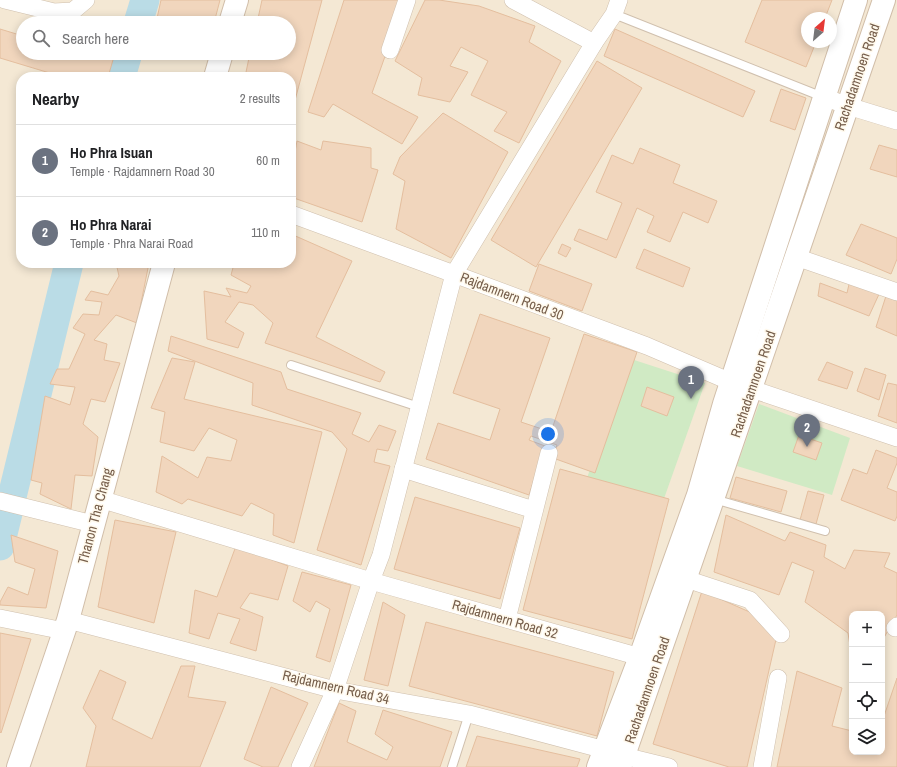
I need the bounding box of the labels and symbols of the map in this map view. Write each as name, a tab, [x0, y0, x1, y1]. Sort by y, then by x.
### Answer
north arrow	[801, 12, 837, 48]
street label: Rachadamnoen Road	[830, 21, 884, 133]
street label: Rajdamnern Road 30	[458, 268, 566, 324]
street label: Rachadamnoen Road	[726, 328, 780, 440]
pin: 1	[678, 366, 704, 399]
pin: 2	[794, 414, 820, 447]
your location	[538, 424, 558, 444]
street label: Thanon Tha Chang	[74, 465, 117, 566]
street label: Rajdamnern Road 32	[450, 595, 560, 643]
street label: Rachadamnoen Road	[620, 634, 674, 746]
street label: Rajdamnern Road 34	[281, 666, 392, 708]

